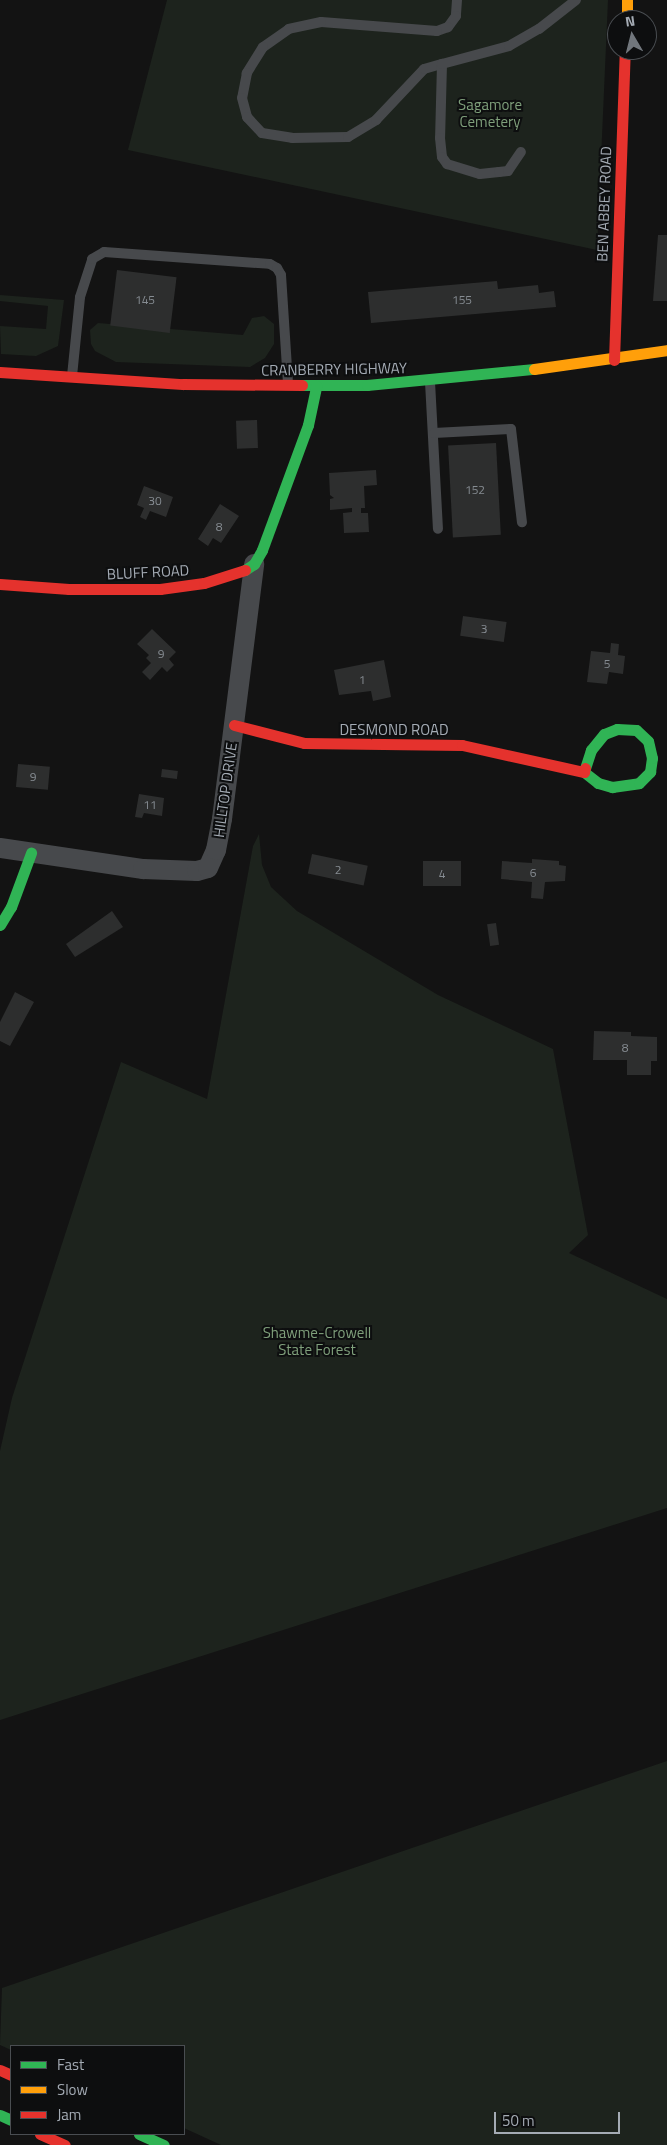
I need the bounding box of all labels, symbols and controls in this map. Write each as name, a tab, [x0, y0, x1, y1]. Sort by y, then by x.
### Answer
north arrow	[607, 10, 657, 60]
text: N	[624, 10, 636, 32]
park label: Sagamore Cemetery	[458, 95, 522, 130]
street label: BEN ABBEY ROAD	[593, 146, 615, 262]
house number: 145	[135, 293, 155, 307]
house number: 155	[452, 293, 472, 307]
street label: CRANBERRY HIGHWAY	[261, 359, 407, 379]
house number: 152	[465, 483, 485, 497]
house number: 30	[148, 494, 162, 508]
house number: 8	[216, 520, 222, 534]
street label: BLUFF ROAD	[106, 561, 190, 583]
house number: 3	[481, 622, 487, 636]
house number: 9	[158, 647, 164, 661]
house number: 5	[604, 657, 610, 671]
house number: 1	[359, 673, 365, 687]
street label: DESMOND ROAD	[339, 721, 449, 739]
street label: HILLTOP DRIVE	[209, 741, 241, 839]
house number: 9	[30, 770, 36, 784]
house number: 11	[143, 798, 157, 812]
house number: 2	[335, 863, 341, 877]
house number: 6	[530, 866, 536, 880]
house number: 4	[439, 867, 445, 881]
house number: 8	[622, 1041, 628, 1055]
park label: Shawme-Crowell State Forest	[263, 1323, 371, 1358]
legend	[10, 2045, 185, 2135]
text: Fast	[57, 2053, 84, 2076]
text: Slow	[57, 2078, 88, 2101]
scale bar	[497, 2102, 623, 2134]
text: Jam	[57, 2103, 81, 2126]
text: 50 m	[502, 2109, 535, 2132]

